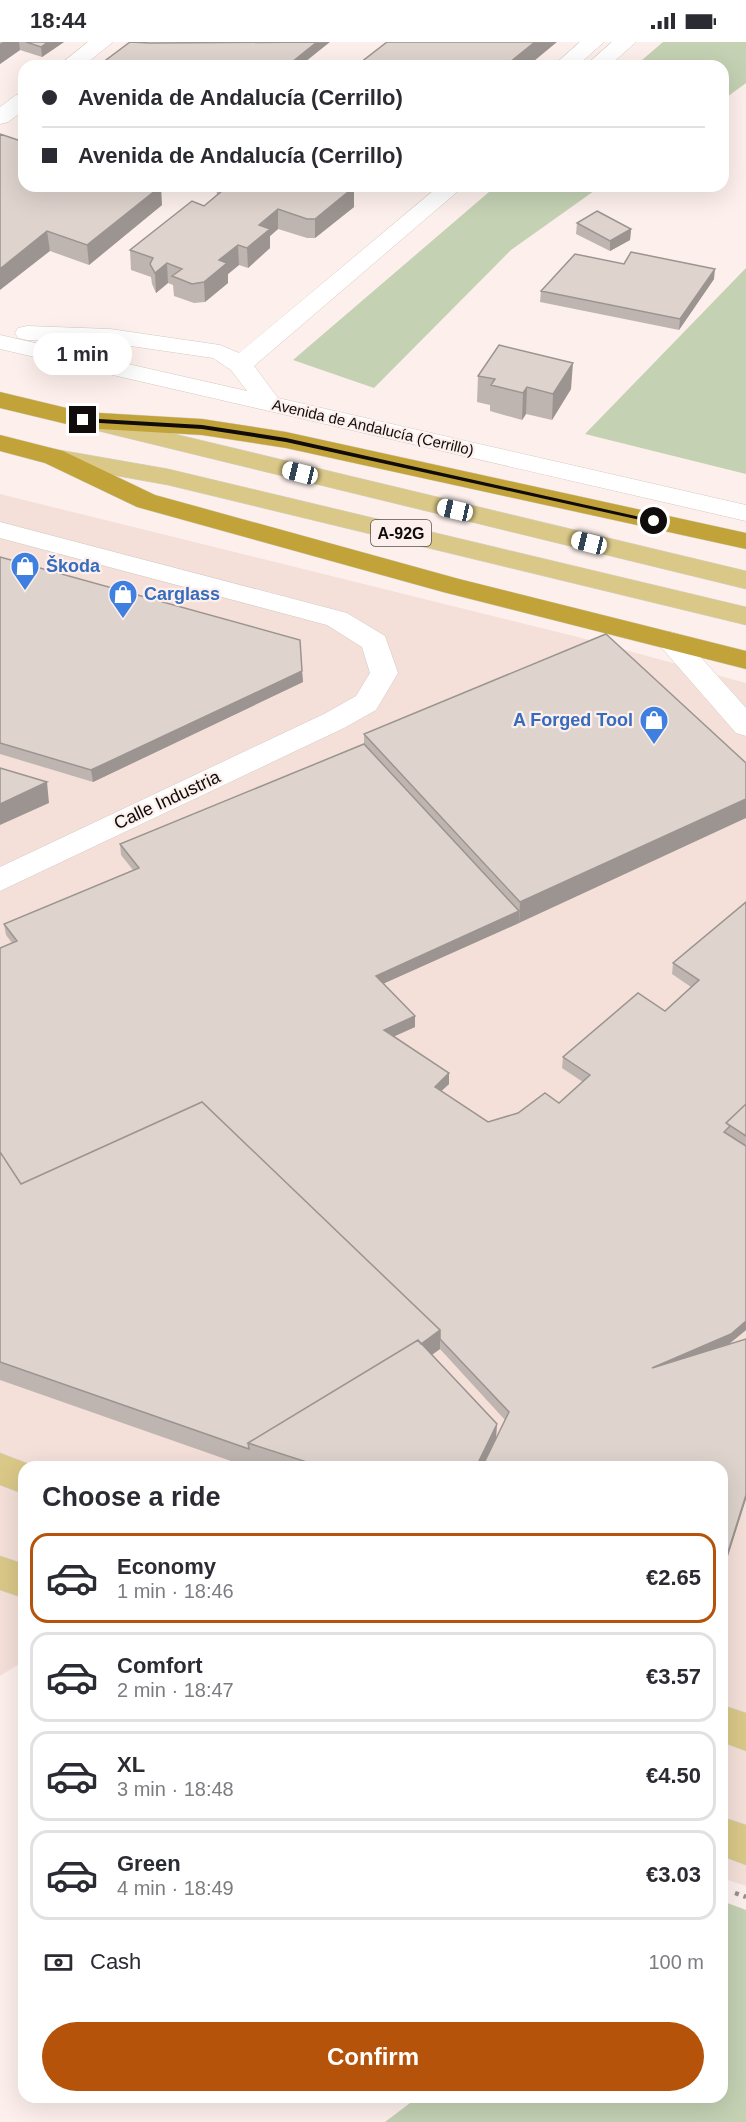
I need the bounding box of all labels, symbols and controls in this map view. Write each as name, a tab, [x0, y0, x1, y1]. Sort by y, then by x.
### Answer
text: 18:44	[30, 8, 86, 33]
text: Avenida de Andalucía (Cerrillo)	[78, 85, 403, 110]
text: Avenida de Andalucía (Cerrillo)	[78, 143, 403, 168]
callout: 1 min	[34, 333, 132, 375]
text: 1 min	[56, 343, 109, 365]
street label: Avenida de Andalucía (Cerrillo)	[270, 395, 476, 459]
route end	[69, 406, 96, 433]
car	[280, 460, 320, 486]
car	[435, 497, 475, 523]
route start	[640, 507, 667, 534]
road number: A-92G	[371, 520, 431, 546]
car	[569, 530, 609, 556]
shop icon: Škoda	[9, 550, 41, 592]
place label: Škoda	[46, 555, 101, 576]
shop icon: Carglass	[107, 578, 139, 620]
place label: Carglass	[144, 584, 220, 604]
shop icon: A Forged Tool	[638, 704, 670, 746]
place label: A Forged Tool	[513, 710, 633, 730]
street label: Calle Industria	[111, 766, 224, 833]
text: Choose a ride	[42, 1482, 221, 1512]
icon: car	[45, 1551, 99, 1605]
text: Economy	[117, 1554, 216, 1579]
text: €2.65	[646, 1565, 701, 1590]
text: 1 min · 18:46	[117, 1580, 234, 1602]
icon: car	[45, 1650, 99, 1704]
text: Comfort	[117, 1653, 203, 1678]
text: €3.57	[646, 1664, 701, 1689]
text: 2 min · 18:47	[117, 1679, 234, 1701]
icon: car	[45, 1749, 99, 1803]
text: XL	[117, 1752, 145, 1777]
text: €4.50	[646, 1763, 701, 1788]
text: 3 min · 18:48	[117, 1778, 234, 1800]
icon: car	[45, 1848, 99, 1902]
text: Green	[117, 1851, 181, 1876]
text: €3.03	[646, 1862, 701, 1887]
text: 4 min · 18:49	[117, 1877, 234, 1899]
icon: cash	[42, 1946, 75, 1979]
text: Cash	[90, 1949, 141, 1974]
text: 100 m	[648, 1951, 704, 1973]
button: Confirm	[42, 2022, 704, 2091]

